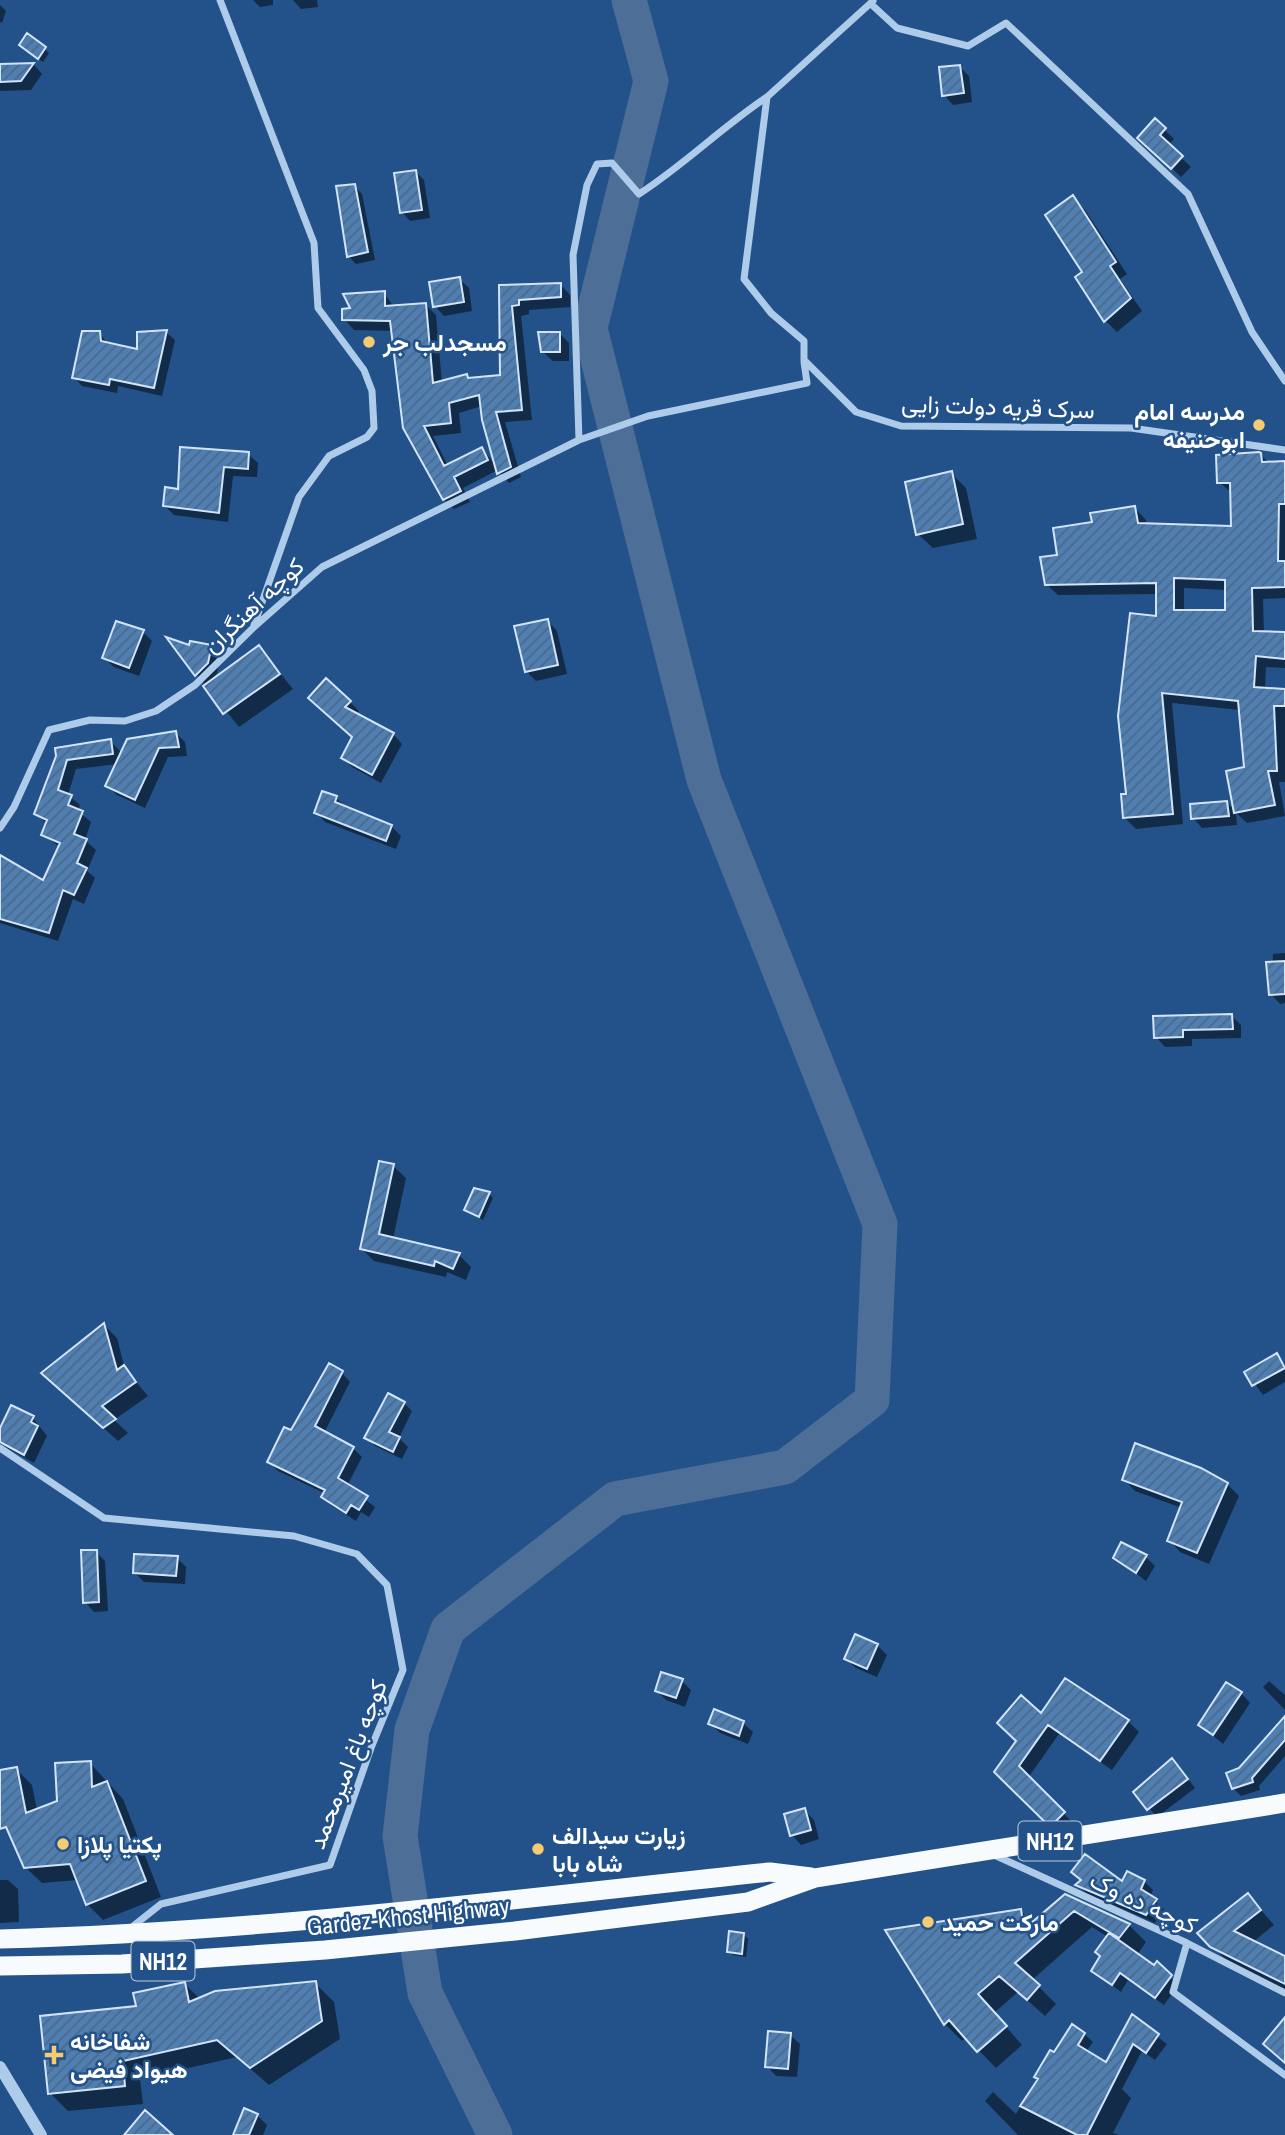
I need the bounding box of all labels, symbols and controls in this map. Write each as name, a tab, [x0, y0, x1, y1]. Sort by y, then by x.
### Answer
place label: مسجدلب جر	[382, 326, 507, 358]
marker: مسجدلب جر	[361, 334, 377, 350]
street label: سرک قریه دولت زایی	[901, 387, 1095, 425]
place label: مدرسه امام ابوحنیفه	[1134, 395, 1245, 455]
marker: مدرسه امام ابوحنیفه	[1251, 417, 1267, 433]
street label: کوچه آهنگران	[196, 550, 311, 661]
street label: کوچه باغ امیرمحمد	[300, 1675, 395, 1854]
place label: زیارت سیدالف شاه بابا	[552, 1819, 686, 1879]
road number: NH12	[1018, 1822, 1082, 1860]
place label: پکتیا پلازا	[77, 1828, 162, 1861]
marker: پکتیا پلازا	[55, 1836, 71, 1852]
marker: زیارت سیدالف شاه بابا	[530, 1841, 546, 1857]
street label: کوچه ده وک	[1085, 1863, 1203, 1942]
street label: Gardez-Khost Highway	[305, 1889, 511, 1943]
place label: مارکت حمید	[942, 1906, 1059, 1938]
marker: مارکت حمید	[920, 1914, 936, 1930]
road number: NH12	[132, 1942, 194, 1980]
place label: شفاخانه هیواد فیضی	[70, 2025, 188, 2085]
marker: شفاخانه هیواد فیضی	[44, 2045, 64, 2065]

